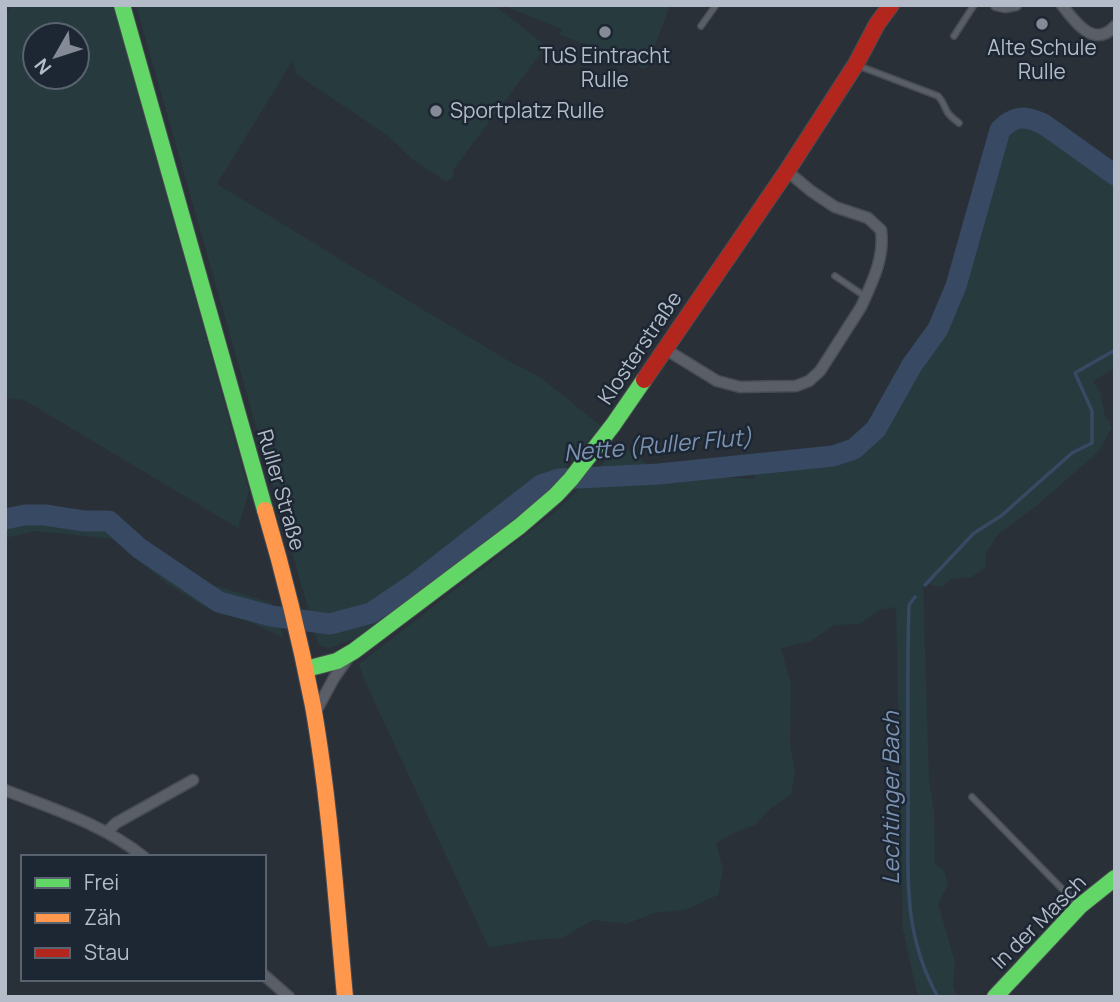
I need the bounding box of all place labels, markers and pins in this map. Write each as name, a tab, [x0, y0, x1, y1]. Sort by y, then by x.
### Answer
marker: Alte Schule Rulle	[1034, 16, 1050, 32]
marker: TuS Eintracht Rulle	[597, 24, 613, 40]
place label: Alte Schule Rulle	[987, 33, 1097, 85]
place label: TuS Eintracht Rulle	[540, 41, 670, 93]
place label: Sportplatz Rulle	[450, 96, 604, 124]
marker: Sportplatz Rulle	[428, 103, 444, 119]

